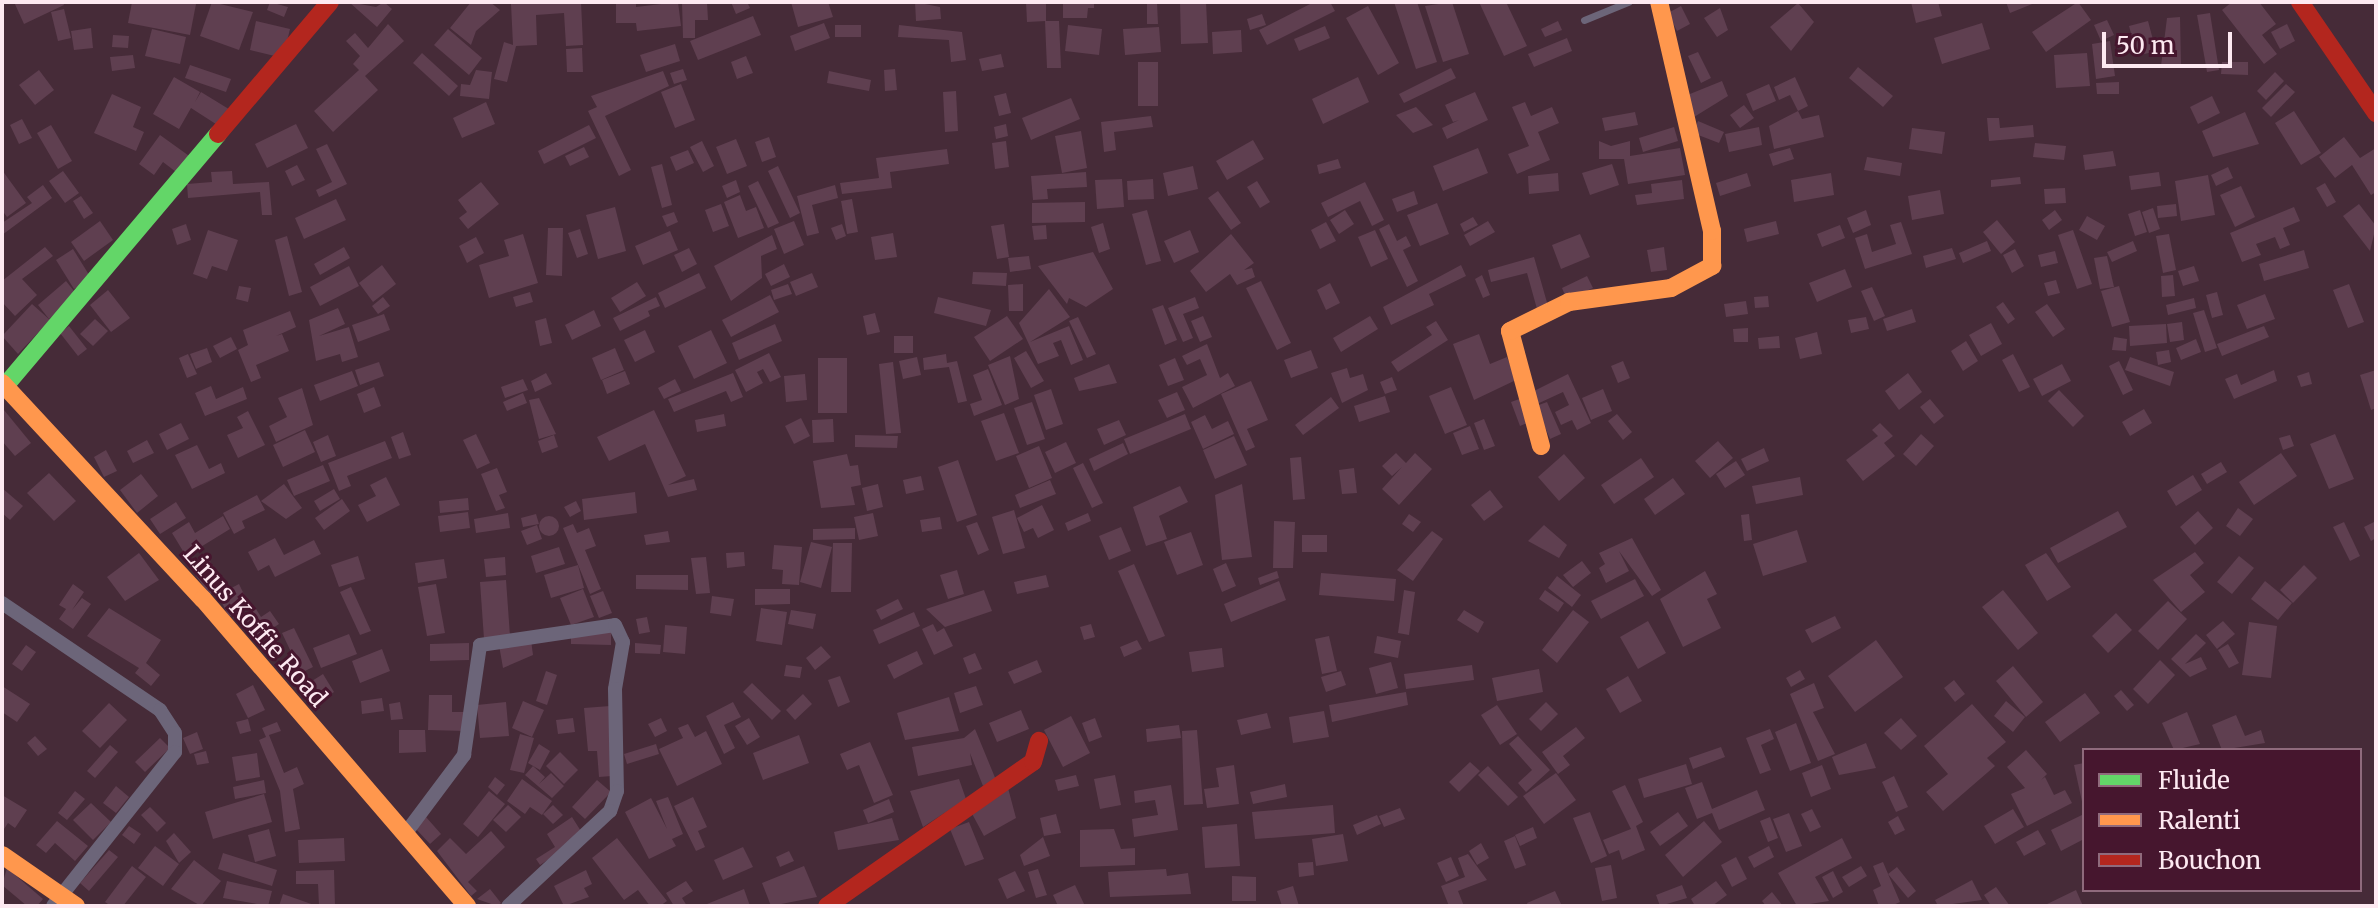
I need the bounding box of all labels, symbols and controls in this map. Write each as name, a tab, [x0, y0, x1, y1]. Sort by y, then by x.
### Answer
scale bar	[2106, 16, 2236, 66]
text: 50 m	[2116, 30, 2175, 61]
street label: Linus Koffie Road	[177, 540, 333, 712]
legend	[2082, 748, 2362, 892]
text: Fluide	[2158, 765, 2230, 796]
text: Ralenti	[2158, 805, 2241, 836]
text: Bouchon	[2158, 845, 2261, 876]

